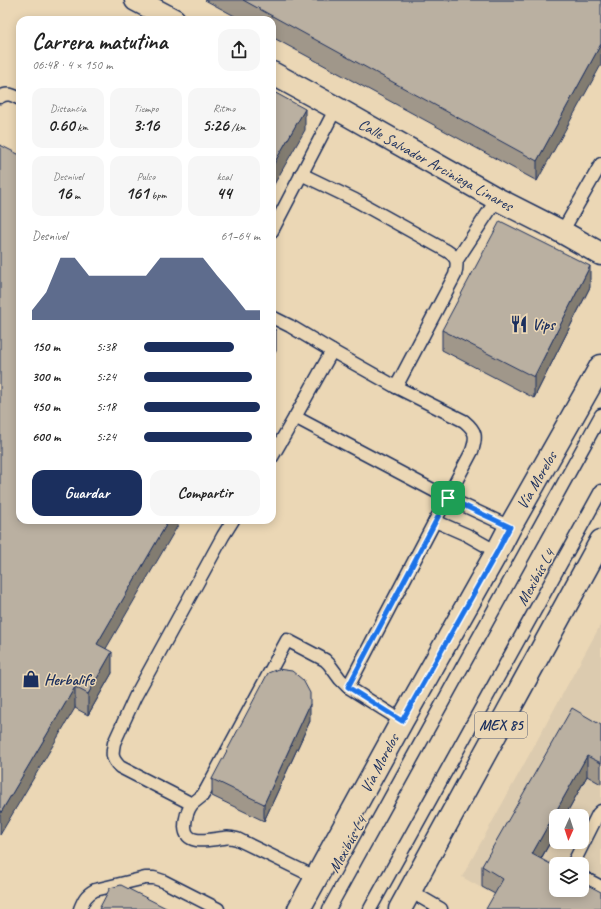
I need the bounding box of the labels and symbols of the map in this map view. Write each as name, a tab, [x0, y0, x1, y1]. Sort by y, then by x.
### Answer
street label: Calle Salvador Arciniega Linares	[355, 114, 518, 216]
restaurant icon: Vips	[509, 314, 529, 334]
place label: Vips	[532, 315, 557, 335]
street label: Vía Morelos	[512, 447, 562, 513]
pin	[431, 481, 465, 515]
street label: Mexibús L4	[512, 544, 560, 609]
shop icon: Herbalife	[21, 669, 41, 689]
place label: Herbalife	[44, 670, 96, 690]
road number: MEX 85	[475, 712, 527, 738]
street label: Vía Morelos	[356, 729, 404, 796]
north arrow	[549, 809, 589, 849]
street label: Mexibús L4	[324, 811, 372, 876]

